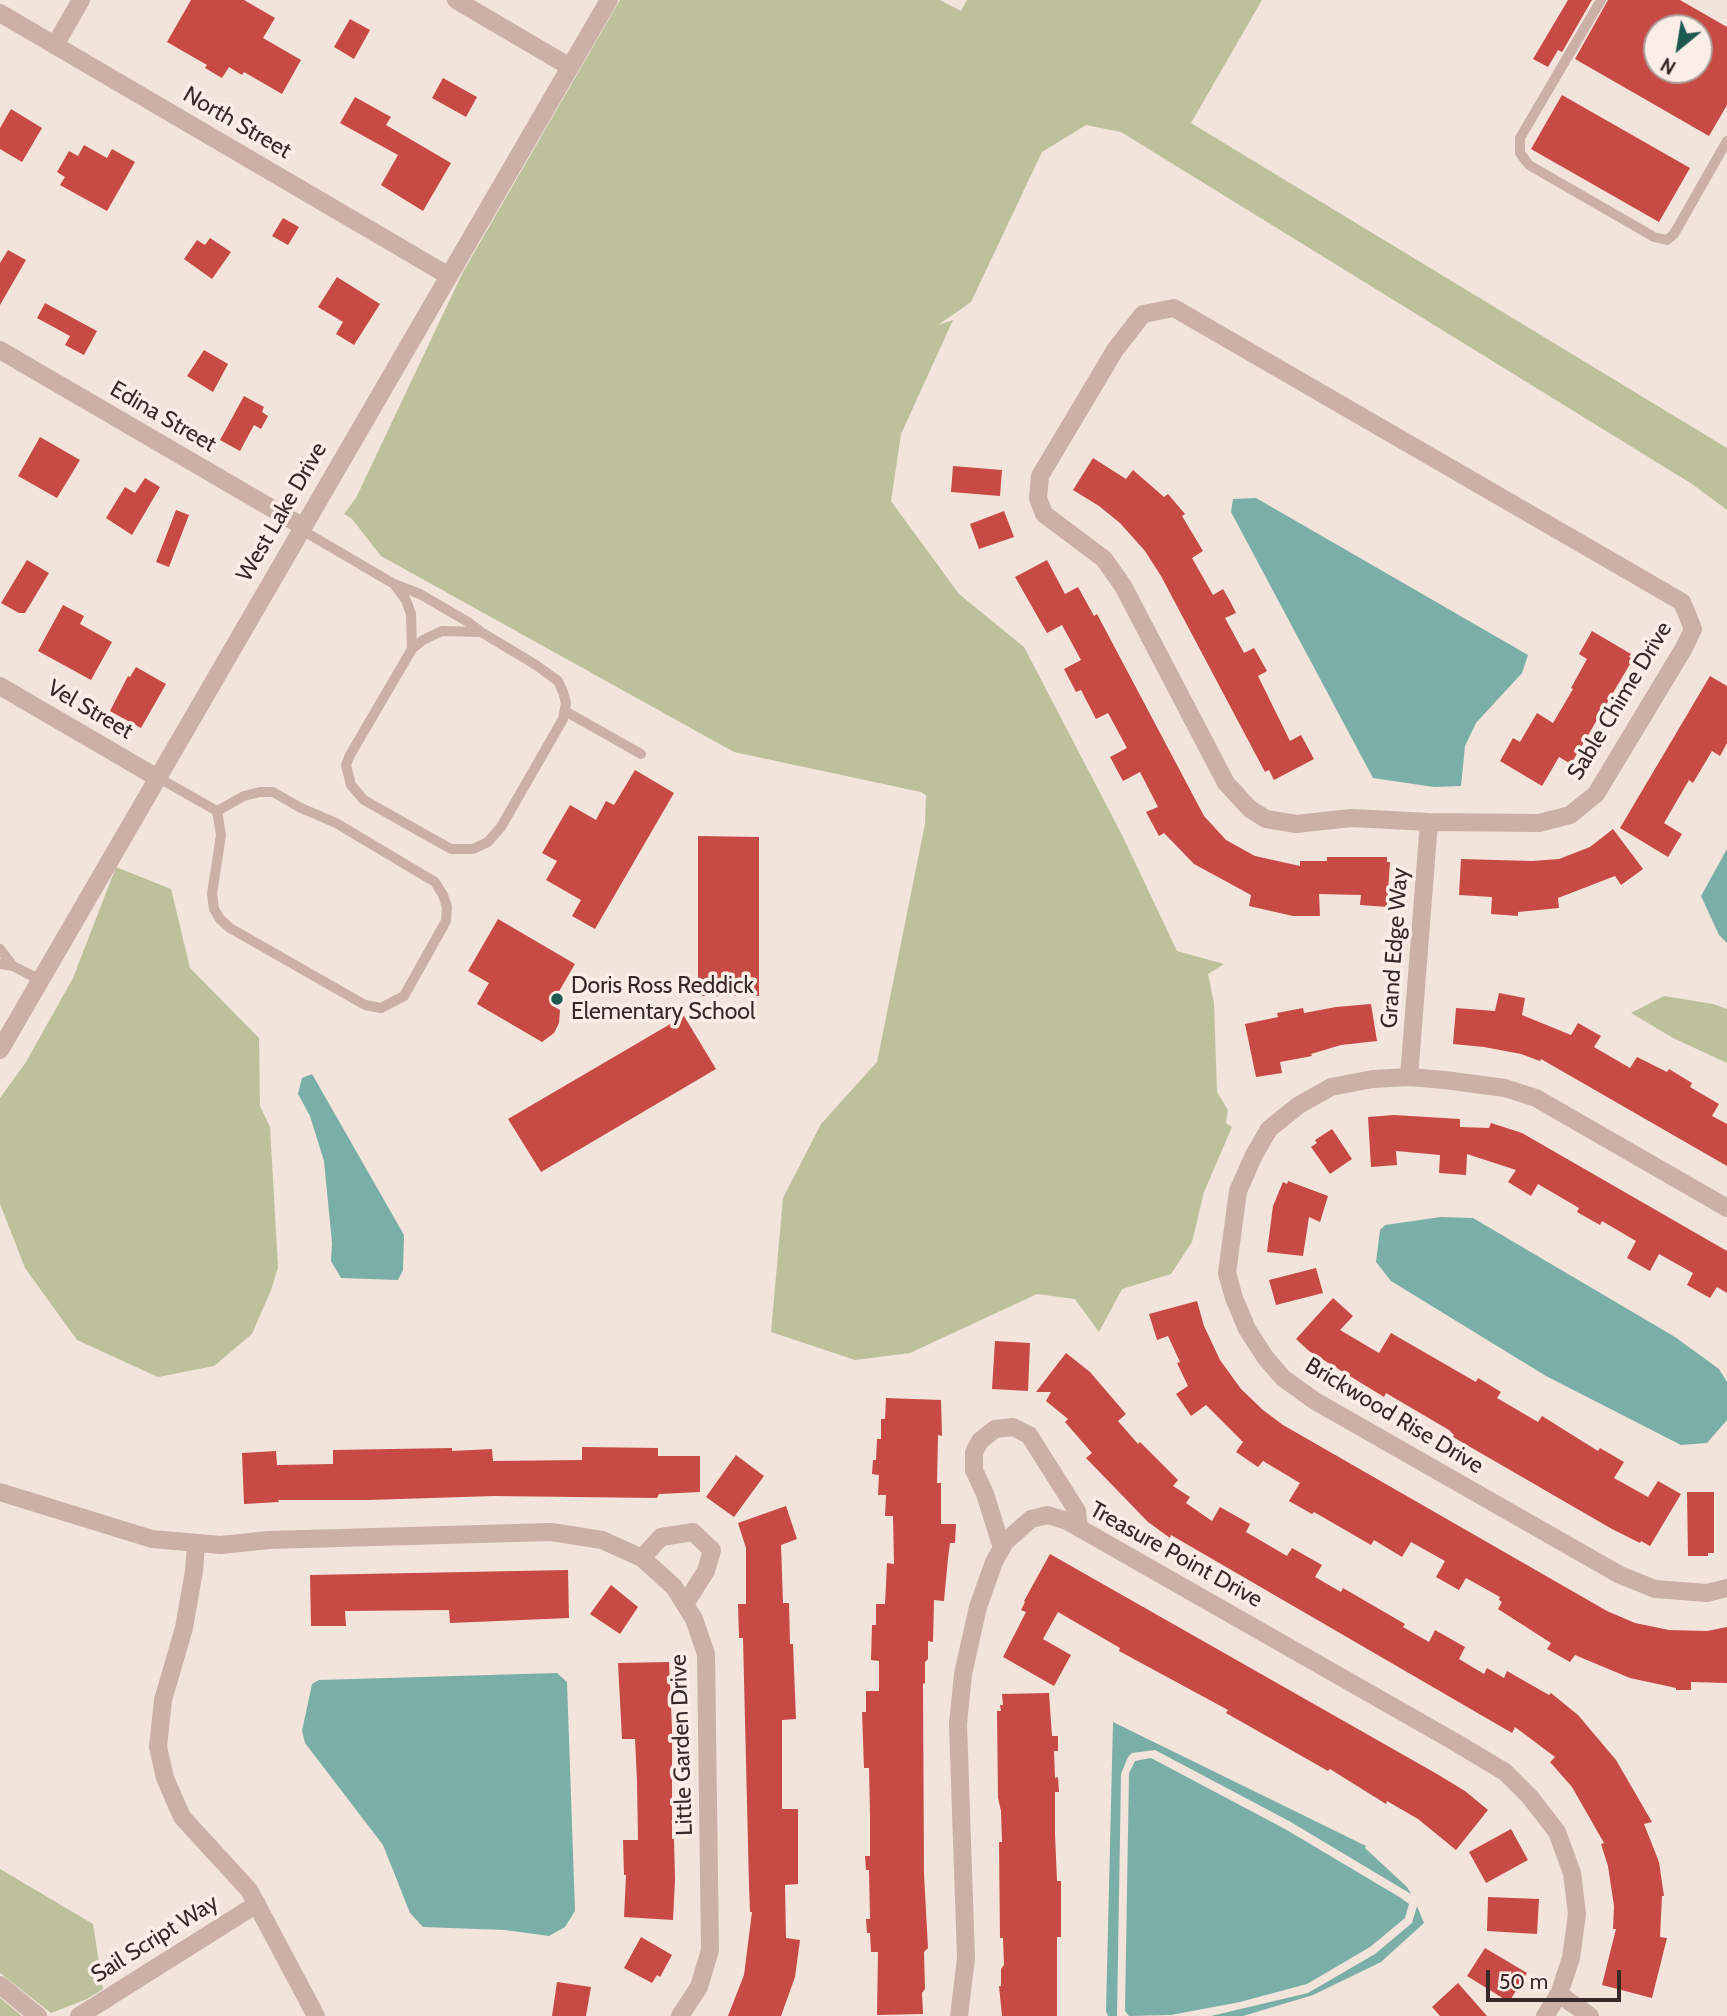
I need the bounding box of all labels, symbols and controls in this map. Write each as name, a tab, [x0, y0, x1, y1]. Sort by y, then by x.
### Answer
north arrow	[1643, 14, 1713, 84]
text: N	[1657, 53, 1680, 79]
street label: North Street	[178, 81, 296, 165]
street label: Edina Street	[105, 375, 221, 459]
street label: West Lake Drive	[231, 438, 333, 586]
street label: Sable Chime Drive	[1562, 617, 1678, 785]
street label: Vel Street	[42, 675, 138, 745]
street label: Grand Edge Way	[1376, 867, 1414, 1029]
place label: Doris Ross Reddick Elementary School	[571, 972, 755, 1026]
marker: Doris Ross Reddick Elementary School	[549, 991, 565, 1007]
street label: Brickwood Rise Drive	[1300, 1352, 1488, 1480]
street label: Treasure Point Drive	[1085, 1496, 1267, 1614]
street label: Little Garden Drive	[665, 1654, 699, 1836]
street label: Sail Script Way	[86, 1889, 224, 1989]
scale bar	[1489, 1956, 1624, 2000]
text: 50 m	[1499, 1969, 1548, 1994]

